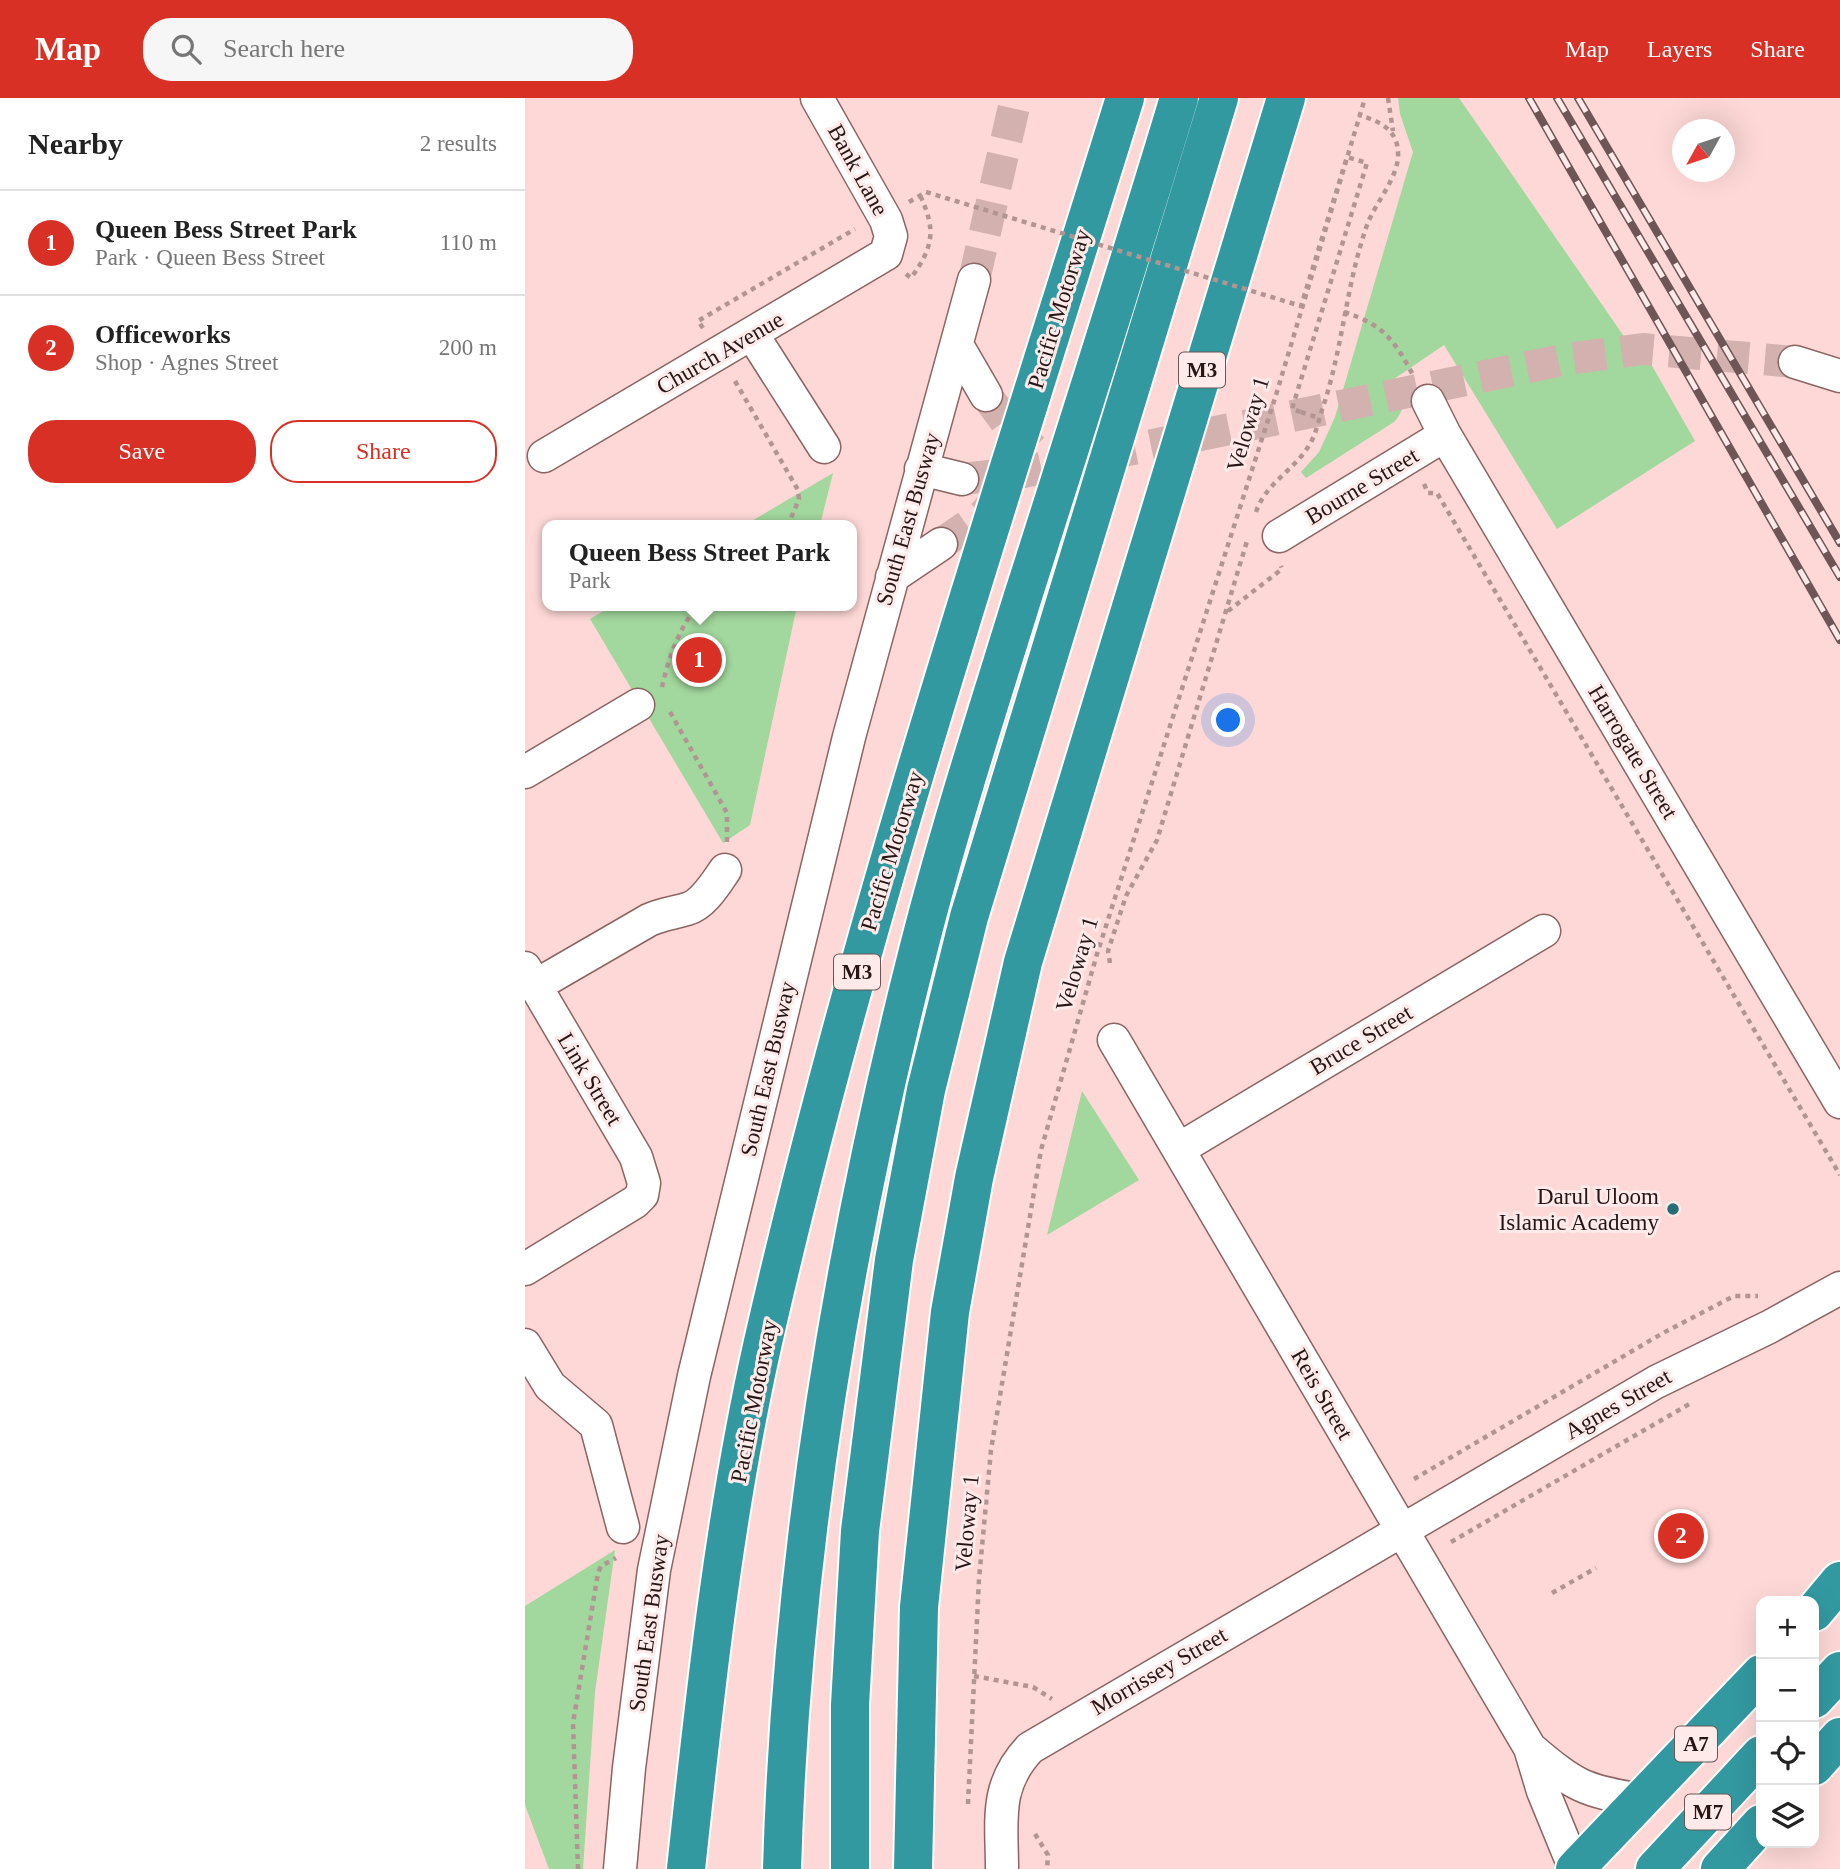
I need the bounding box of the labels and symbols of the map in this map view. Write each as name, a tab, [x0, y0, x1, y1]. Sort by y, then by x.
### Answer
north arrow	[1672, 119, 1735, 182]
street label: Bank Lane	[823, 120, 893, 220]
street label: Pacific Motorway	[1023, 226, 1095, 392]
street label: Church Avenue	[652, 307, 788, 399]
road number: M3	[1179, 352, 1225, 388]
street label: Veloway 1	[1222, 374, 1274, 474]
street label: South East Busway	[871, 429, 945, 608]
street label: Bourne Street	[1301, 442, 1423, 529]
pin: 1	[676, 634, 722, 686]
street label: Harrogate Street	[1583, 681, 1683, 824]
your location	[1211, 703, 1245, 737]
street label: Pacific Motorway	[856, 768, 928, 934]
street label: Veloway 1	[1051, 914, 1103, 1014]
road number: M3	[834, 954, 880, 990]
street label: South East Busway	[736, 979, 800, 1159]
street label: Bruce Street	[1306, 1000, 1417, 1080]
street label: Link Street	[553, 1028, 628, 1130]
place label: Darul Uloom Islamic Academy	[1499, 1184, 1659, 1235]
marker: Darul Uloom Islamic Academy	[1665, 1201, 1681, 1217]
street label: Pacific Motorway	[726, 1317, 782, 1485]
street label: Reis Street	[1286, 1344, 1358, 1444]
street label: Agnes Street	[1561, 1363, 1676, 1444]
street label: Veloway 1	[950, 1473, 984, 1573]
pin: 2	[1658, 1510, 1704, 1562]
street label: South East Busway	[624, 1532, 674, 1713]
street label: Morrissey Street	[1087, 1622, 1232, 1720]
road number: A7	[1675, 1726, 1717, 1762]
road number: M7	[1685, 1794, 1731, 1830]

